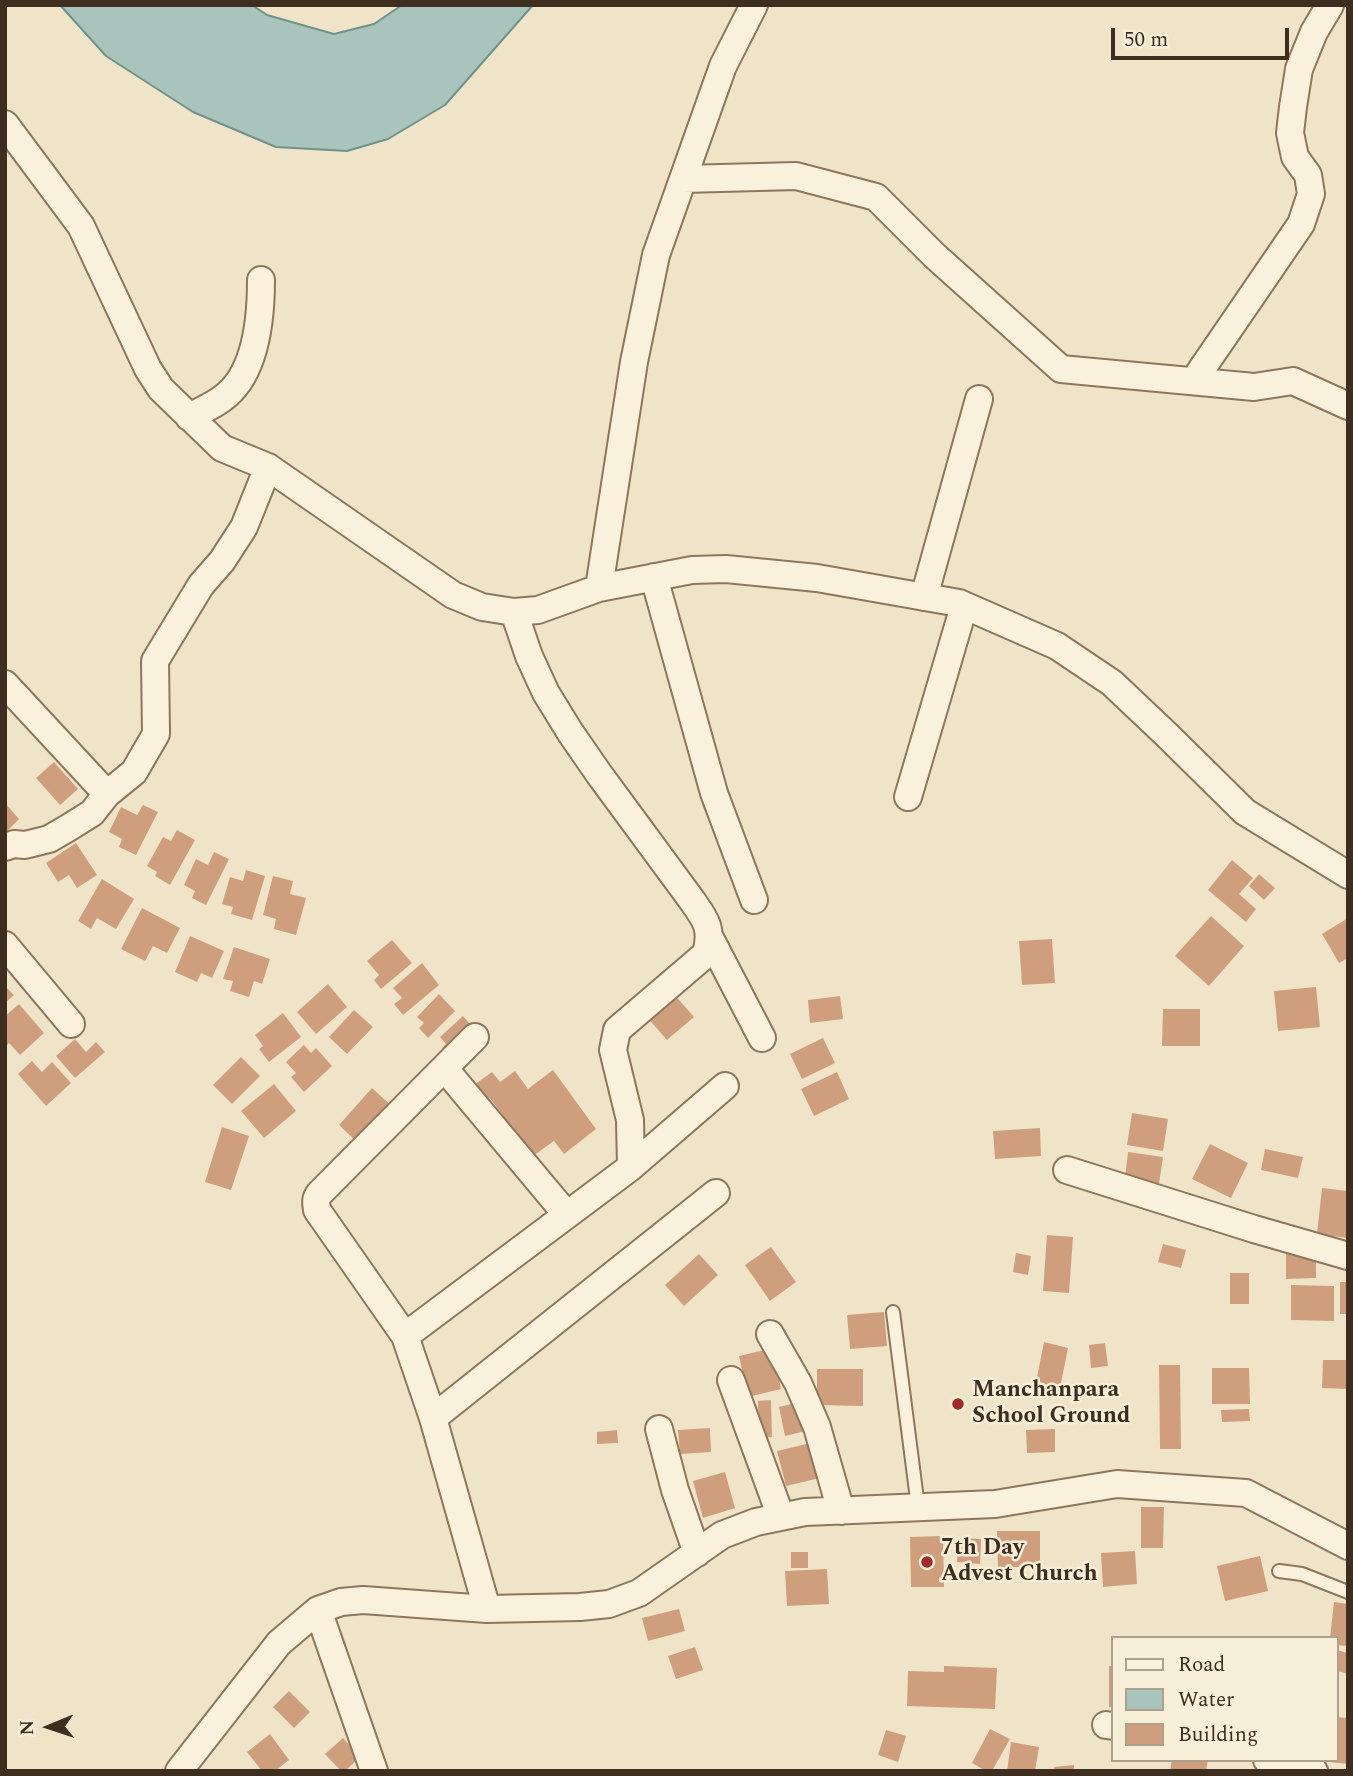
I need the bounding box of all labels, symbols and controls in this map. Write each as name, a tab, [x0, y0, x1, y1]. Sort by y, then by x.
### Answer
scale bar	[1115, 14, 1294, 58]
text: 50 m	[1124, 24, 1168, 56]
place label: Manchanpara School Ground	[972, 1377, 1130, 1431]
marker: Manchanpara School Ground	[950, 1396, 966, 1412]
place label: 7th Day Advest Church	[941, 1535, 1098, 1589]
marker: 7th Day Advest Church	[919, 1554, 935, 1570]
legend	[1112, 1636, 1339, 1762]
text: Road	[1178, 1649, 1225, 1681]
text: Water	[1178, 1684, 1234, 1716]
north arrow	[14, 1692, 84, 1762]
text: N	[13, 1719, 42, 1736]
text: Building	[1178, 1719, 1258, 1751]

